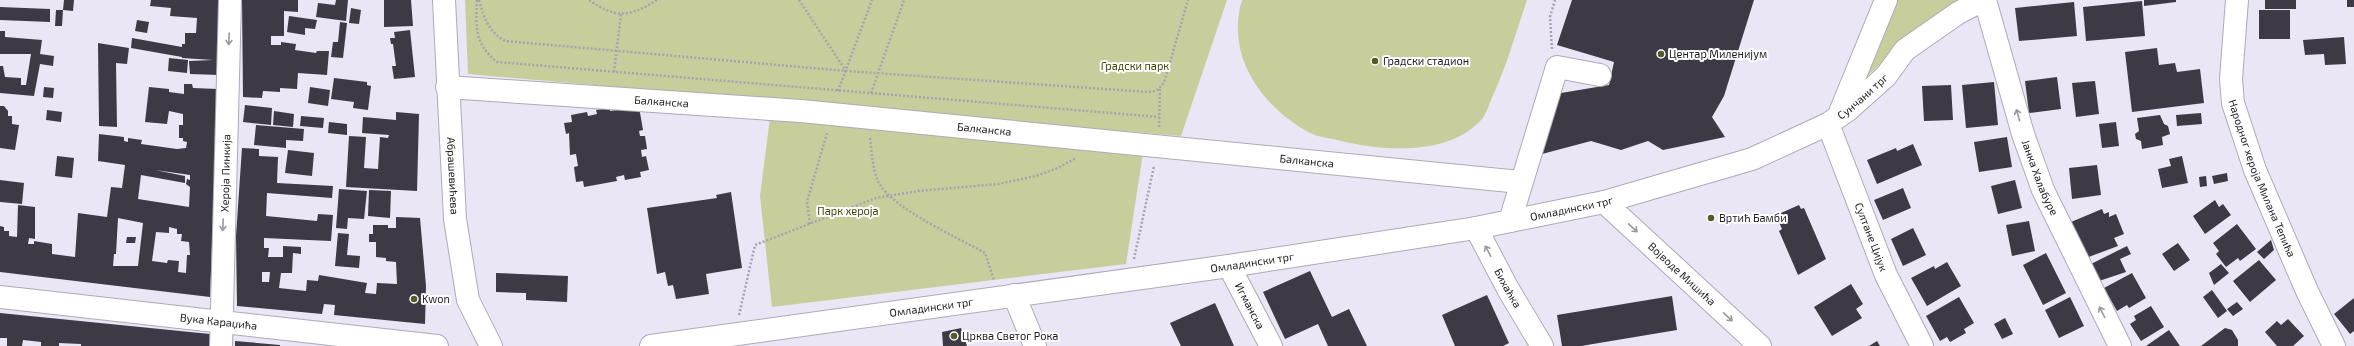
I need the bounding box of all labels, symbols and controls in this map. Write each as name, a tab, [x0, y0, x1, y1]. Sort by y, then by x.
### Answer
one-way arrow	[225, 32, 232, 45]
place label: Центар Миленијум	[1669, 47, 1767, 61]
marker: Центар Миленијум	[1656, 49, 1666, 59]
place label: Градски стадион	[1383, 54, 1469, 67]
marker: Градски стадион	[1370, 56, 1380, 66]
park label: Градски парк	[1101, 59, 1169, 72]
street label: Сунчани трг	[1835, 71, 1890, 122]
street label: Балканска	[634, 93, 689, 109]
street label: Народног хероја Милана Тепића	[2226, 98, 2299, 259]
one-way arrow	[2014, 109, 2021, 122]
street label: Балканска	[957, 119, 1012, 138]
street label: Хероја Пинкија	[217, 134, 233, 212]
street label: Абрашевићева	[445, 137, 462, 215]
street label: Јанка Халабуре	[2020, 138, 2061, 217]
street label: Балканска	[1279, 151, 1335, 170]
street label: Омладински трг	[1529, 193, 1614, 223]
street label: Султане Цијук	[1853, 200, 1891, 273]
park label: Парк хероја	[817, 204, 879, 218]
place label: Вртић Бамби	[1719, 211, 1787, 224]
marker: Вртић Бамби	[1706, 213, 1716, 223]
one-way arrow	[220, 218, 227, 231]
one-way arrow	[1628, 224, 1638, 233]
street label: Војводе Мишића	[1646, 239, 1719, 308]
one-way arrow	[1484, 246, 1492, 258]
street label: Омладински трг	[1210, 249, 1295, 275]
street label: Бихаћка	[1492, 266, 1525, 310]
street label: Игманска	[1233, 280, 1268, 331]
place label: Kwon	[422, 292, 450, 305]
marker: Kwon	[409, 294, 419, 304]
street label: Омладински трг	[889, 294, 974, 319]
one-way arrow	[2098, 306, 2105, 318]
street label: Вука Караџића	[179, 310, 258, 332]
one-way arrow	[1723, 312, 1734, 321]
place label: Црква Светог Рока	[962, 329, 1058, 342]
marker: Црква Светог Рока	[949, 331, 959, 341]

